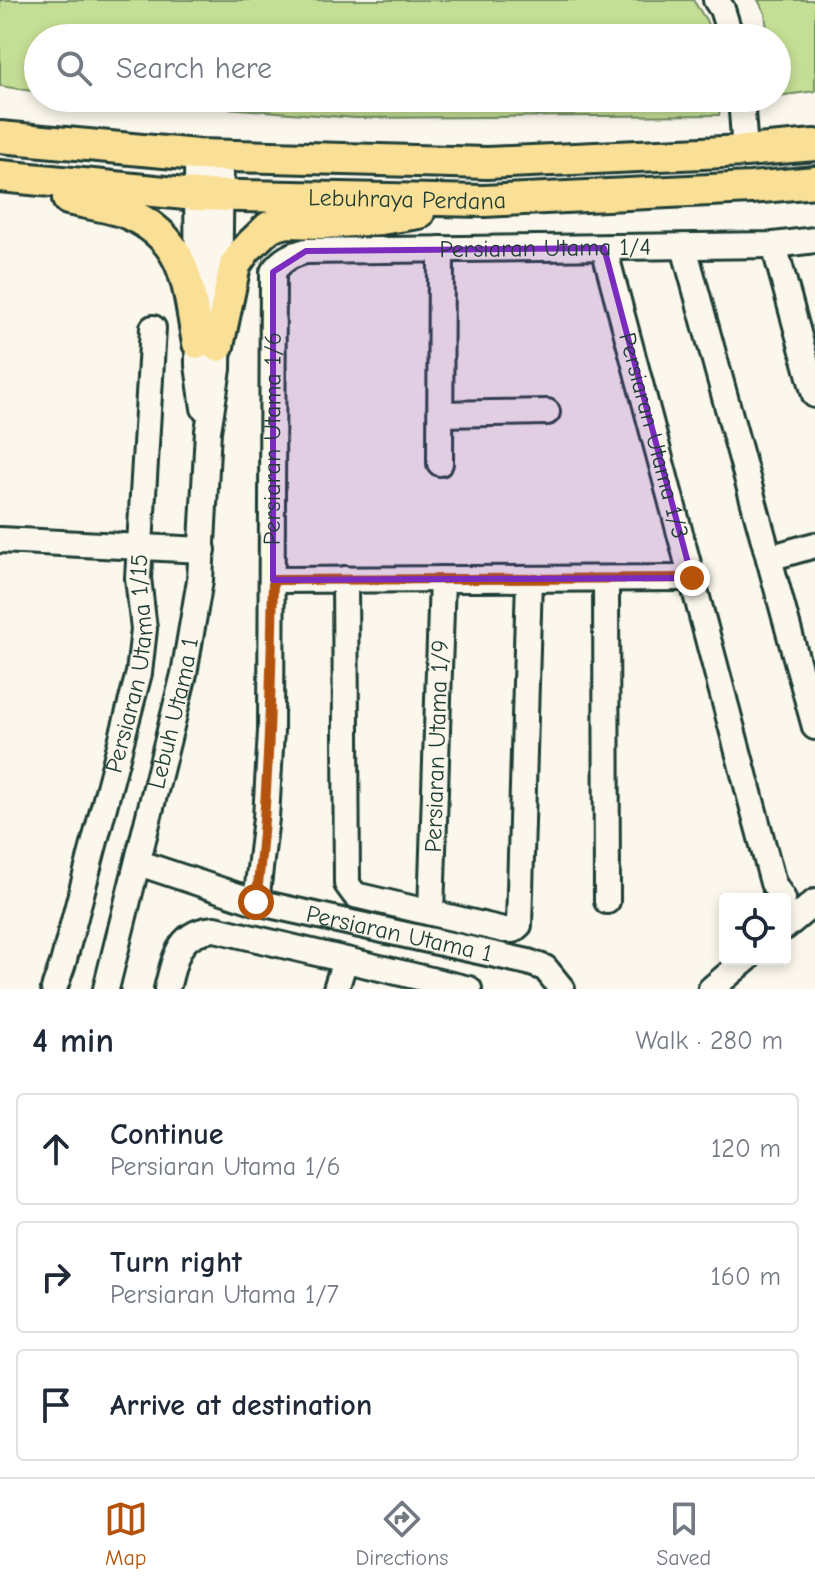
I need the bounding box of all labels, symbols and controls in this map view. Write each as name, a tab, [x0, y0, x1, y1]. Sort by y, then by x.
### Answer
search box	[24, 24, 791, 112]
icon: search	[52, 46, 96, 90]
text: Search here	[116, 51, 272, 86]
street label: Lebuhraya Perdana	[308, 183, 507, 215]
street label: Persiaran Utama 1/4	[439, 233, 651, 263]
street label: Persiaran Utama 1/3	[613, 329, 695, 542]
street label: Persiaran Utama 1/6	[258, 332, 287, 545]
street label: Persiaran Utama 1/15	[99, 553, 159, 776]
route end	[674, 560, 710, 596]
street label: Lebuh Utama 1	[142, 635, 204, 792]
street label: Persiaran Utama 1/9	[419, 639, 454, 853]
route start	[238, 884, 274, 920]
map controls	[719, 893, 791, 965]
button: locate	[719, 893, 791, 965]
street label: Persiaran Utama 1	[304, 900, 495, 968]
text: 4 min	[32, 1021, 114, 1061]
text: Walk · 280 m	[636, 1026, 783, 1056]
text: Continue	[110, 1117, 224, 1152]
icon: ahead	[34, 1127, 78, 1171]
text: 120 m	[711, 1134, 781, 1164]
text: Persiaran Utama 1/6	[110, 1152, 341, 1182]
text: Turn right	[110, 1245, 242, 1280]
icon: right	[34, 1255, 78, 1299]
text: 160 m	[711, 1262, 781, 1292]
text: Persiaran Utama 1/7	[110, 1280, 339, 1310]
icon: arrive	[34, 1383, 78, 1427]
text: Arrive at destination	[110, 1388, 372, 1423]
tab: Map	[104, 1497, 148, 1571]
tab: Directions	[356, 1497, 449, 1571]
tab: Saved	[656, 1497, 711, 1571]

